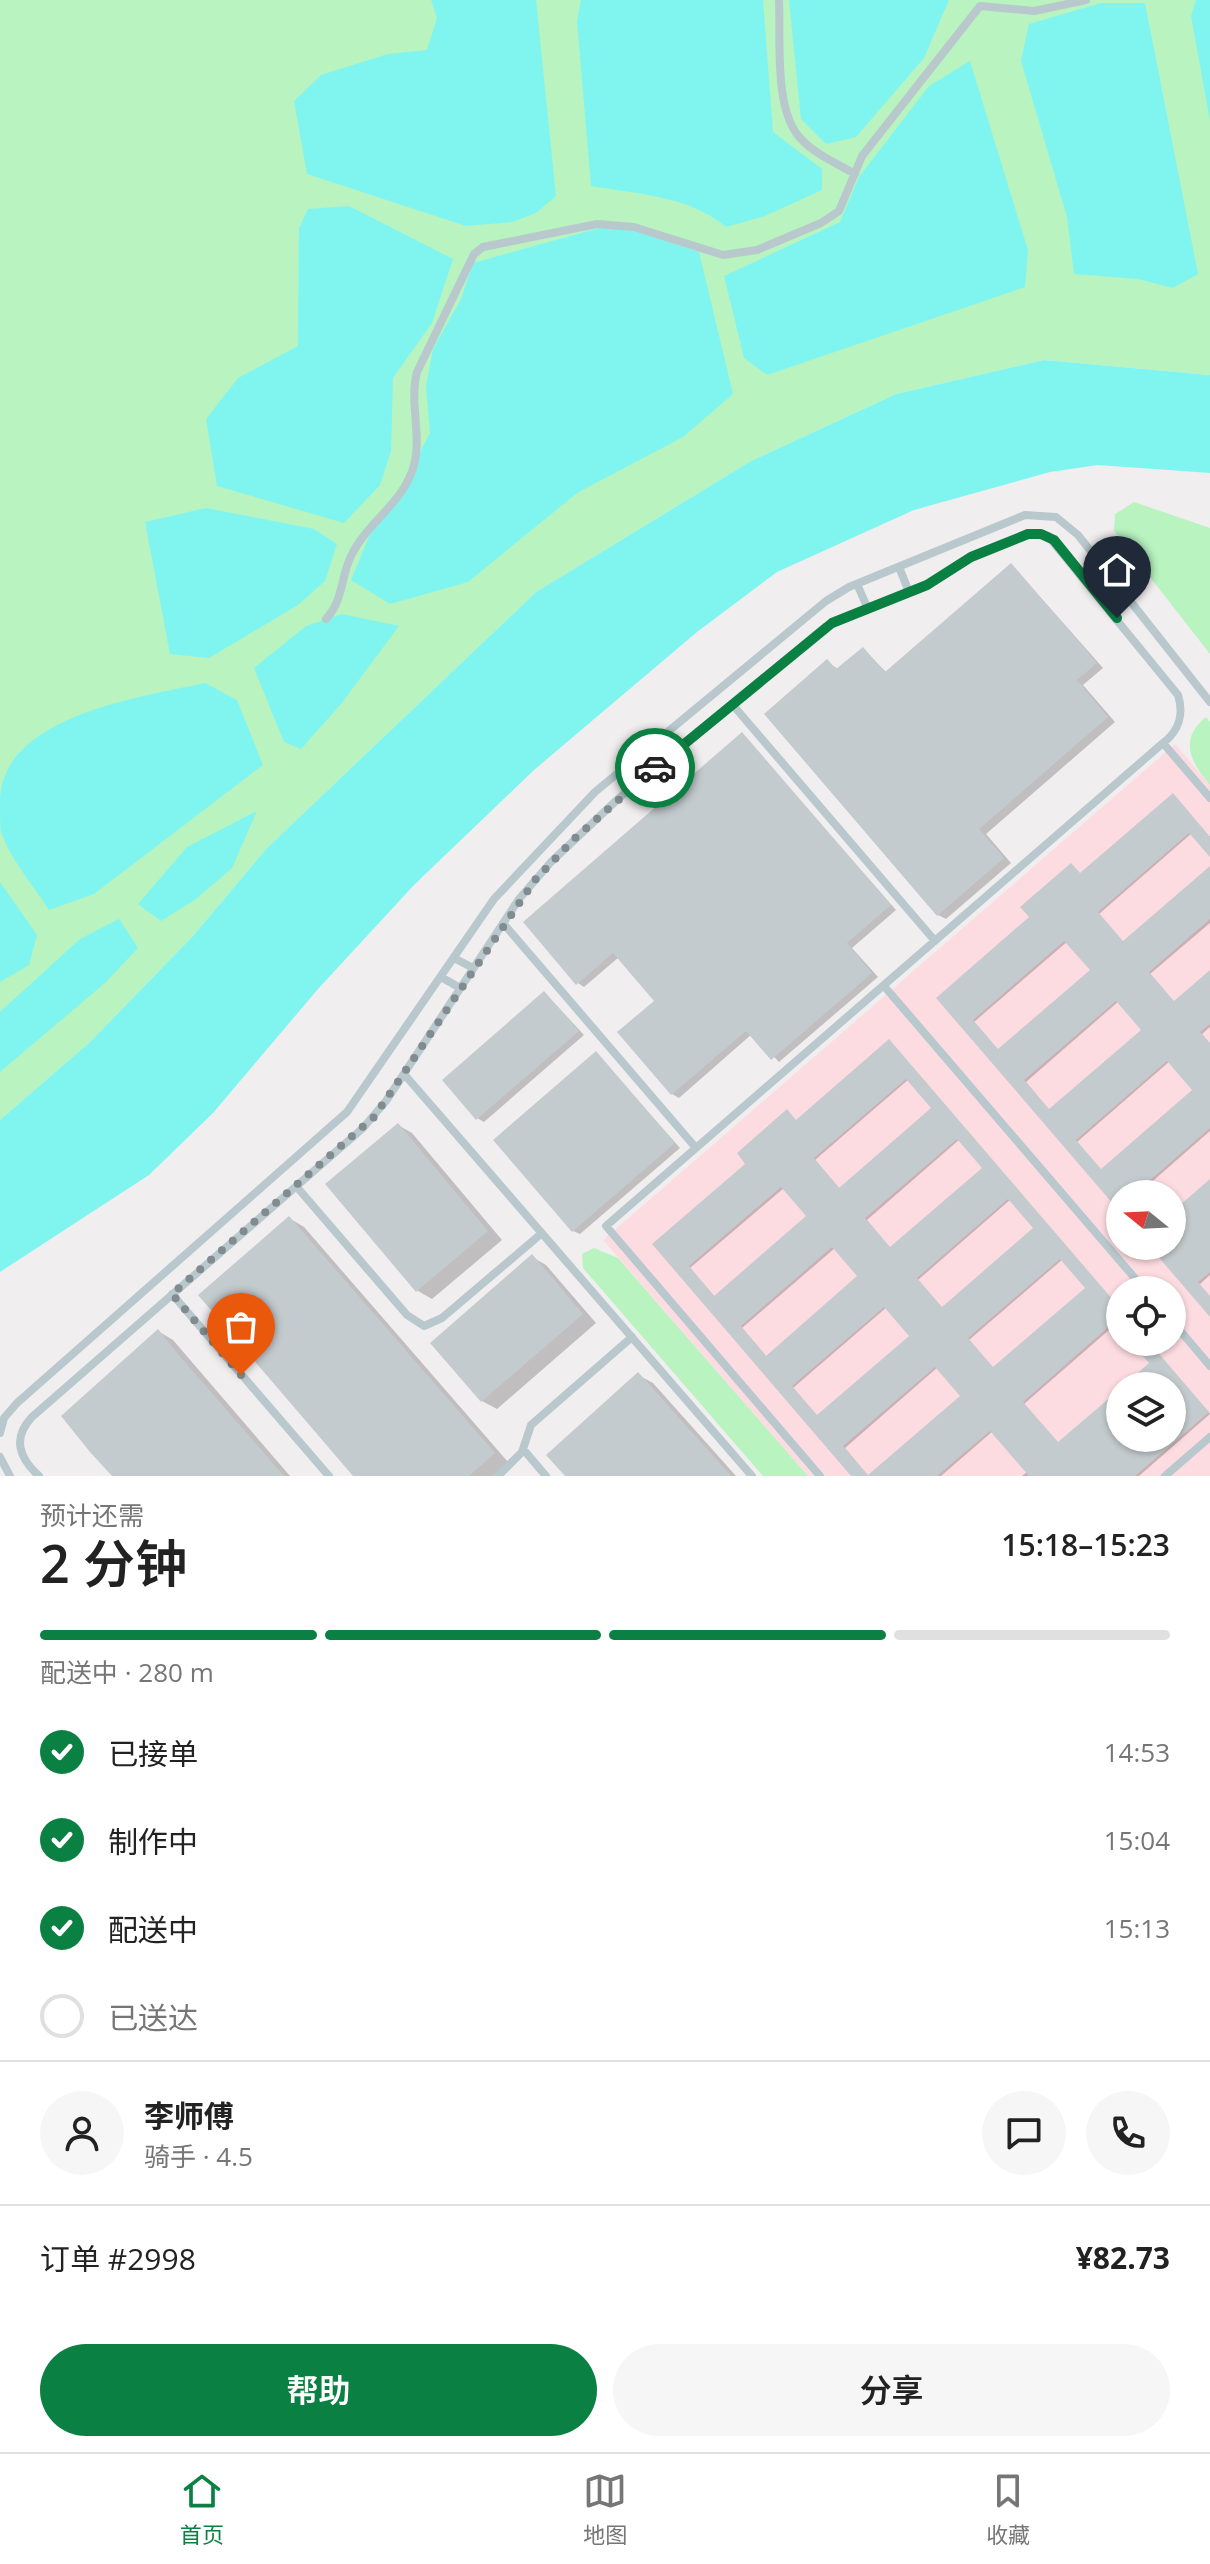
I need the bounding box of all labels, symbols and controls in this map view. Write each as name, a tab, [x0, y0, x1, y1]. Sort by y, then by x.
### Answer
pin	[1083, 536, 1151, 618]
icon: home	[1095, 548, 1139, 592]
courier	[615, 728, 695, 808]
icon: car	[633, 746, 677, 790]
north arrow	[1106, 1180, 1186, 1260]
map controls	[1106, 1180, 1186, 1452]
button: locate	[1106, 1276, 1186, 1356]
pin	[207, 1293, 275, 1375]
icon: bag	[219, 1305, 263, 1349]
button: layers	[1106, 1372, 1186, 1452]
text: 预计还需	[40, 1497, 144, 1533]
text: 15:18–15:23	[1001, 1524, 1170, 1565]
text: 2 分钟	[40, 1527, 187, 1598]
text: 配送中 · 280 m	[40, 1654, 214, 1690]
icon: check	[40, 1730, 84, 1774]
text: 已接单	[108, 1733, 198, 1774]
text: 14:53	[1104, 1734, 1170, 1770]
icon: check	[40, 1818, 84, 1862]
text: 制作中	[108, 1821, 198, 1862]
text: 15:04	[1104, 1822, 1170, 1858]
icon: check	[40, 1906, 84, 1950]
text: 配送中	[108, 1909, 198, 1950]
text: 15:13	[1104, 1910, 1170, 1946]
text: 已送达	[108, 1997, 198, 2038]
button: person	[40, 2091, 124, 2175]
button: chat	[982, 2091, 1066, 2175]
button: phone	[1086, 2091, 1170, 2175]
text: 李师傅	[144, 2095, 234, 2136]
text: 骑手 · 4.5	[144, 2138, 253, 2174]
text: ¥82.73	[1076, 2237, 1170, 2278]
text: 订单 #2998	[40, 2238, 196, 2279]
button: 帮助	[40, 2344, 597, 2436]
button: 分享	[613, 2344, 1170, 2436]
tab: 首页	[180, 2469, 224, 2549]
tab: 地图	[583, 2469, 627, 2549]
tab: 收藏	[986, 2469, 1030, 2549]

